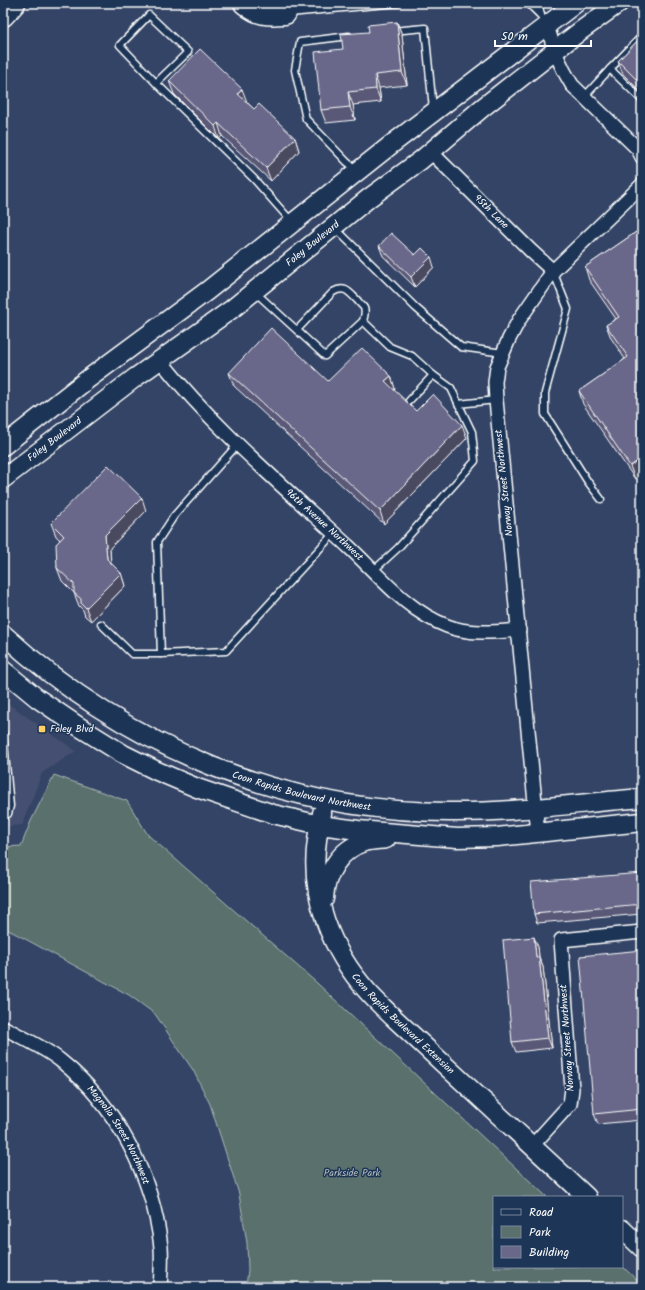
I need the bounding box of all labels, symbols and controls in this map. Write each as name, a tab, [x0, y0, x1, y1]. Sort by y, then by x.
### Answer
scale bar	[495, 22, 591, 48]
text: 50 m	[501, 27, 528, 46]
street label: 95th Lane	[470, 191, 513, 233]
street label: Foley Boulevard	[282, 216, 344, 270]
street label: Foley Boulevard	[24, 413, 86, 466]
street label: Norway Street Northwest	[490, 429, 518, 537]
street label: 96th Avenue Northwest	[282, 485, 367, 565]
place label: Foley Blvd	[50, 721, 94, 737]
marker: Foley Blvd	[37, 724, 47, 734]
street label: Coon Rapids Boulevard Northwest	[230, 767, 372, 815]
street label: Coon Rapids Boulevard Extension	[347, 970, 458, 1078]
street label: Norway Street Northwest	[555, 984, 579, 1092]
street label: Magnolia Street Northwest	[83, 1082, 154, 1187]
park label: Parkside Park	[324, 1165, 380, 1181]
legend	[493, 1196, 623, 1268]
text: Road	[529, 1203, 554, 1222]
text: Park	[529, 1223, 551, 1242]
text: Building	[529, 1243, 569, 1262]

